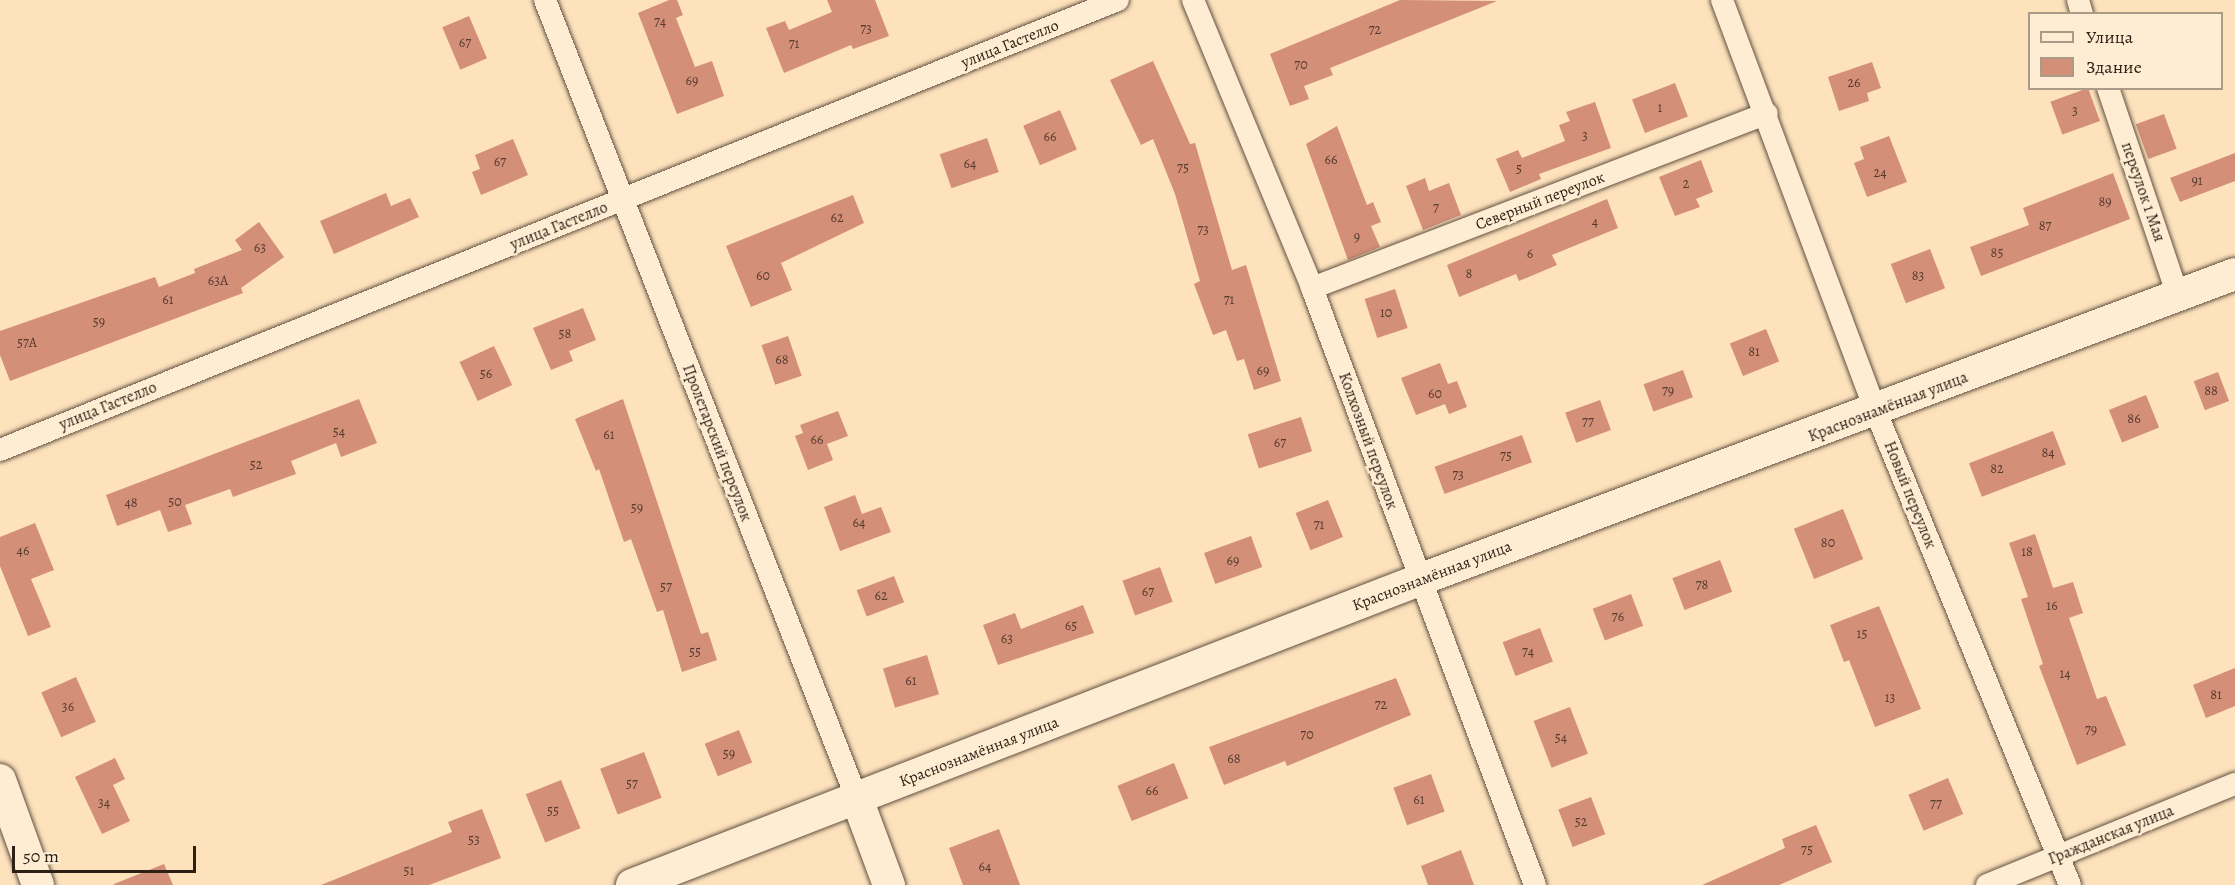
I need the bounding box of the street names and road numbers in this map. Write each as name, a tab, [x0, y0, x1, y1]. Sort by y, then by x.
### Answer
street label: улица Гастелло	[958, 16, 1062, 72]
street label: переулок 1 Мая	[2117, 140, 2169, 244]
street label: Северный переулок	[1473, 168, 1607, 234]
street label: улица Гастелло	[507, 198, 611, 254]
street label: Пролетарский переулок	[678, 362, 756, 524]
street label: Краснознамённая улица	[1806, 368, 1970, 446]
street label: Колхозный переулок	[1334, 370, 1402, 512]
street label: улица Гастелло	[56, 378, 160, 434]
street label: Новый переулок	[1880, 438, 1940, 552]
street label: Краснознамённая улица	[1350, 537, 1514, 615]
street label: Краснознамённая улица	[897, 713, 1061, 791]
street label: Гражданская улица	[2045, 801, 2177, 869]

